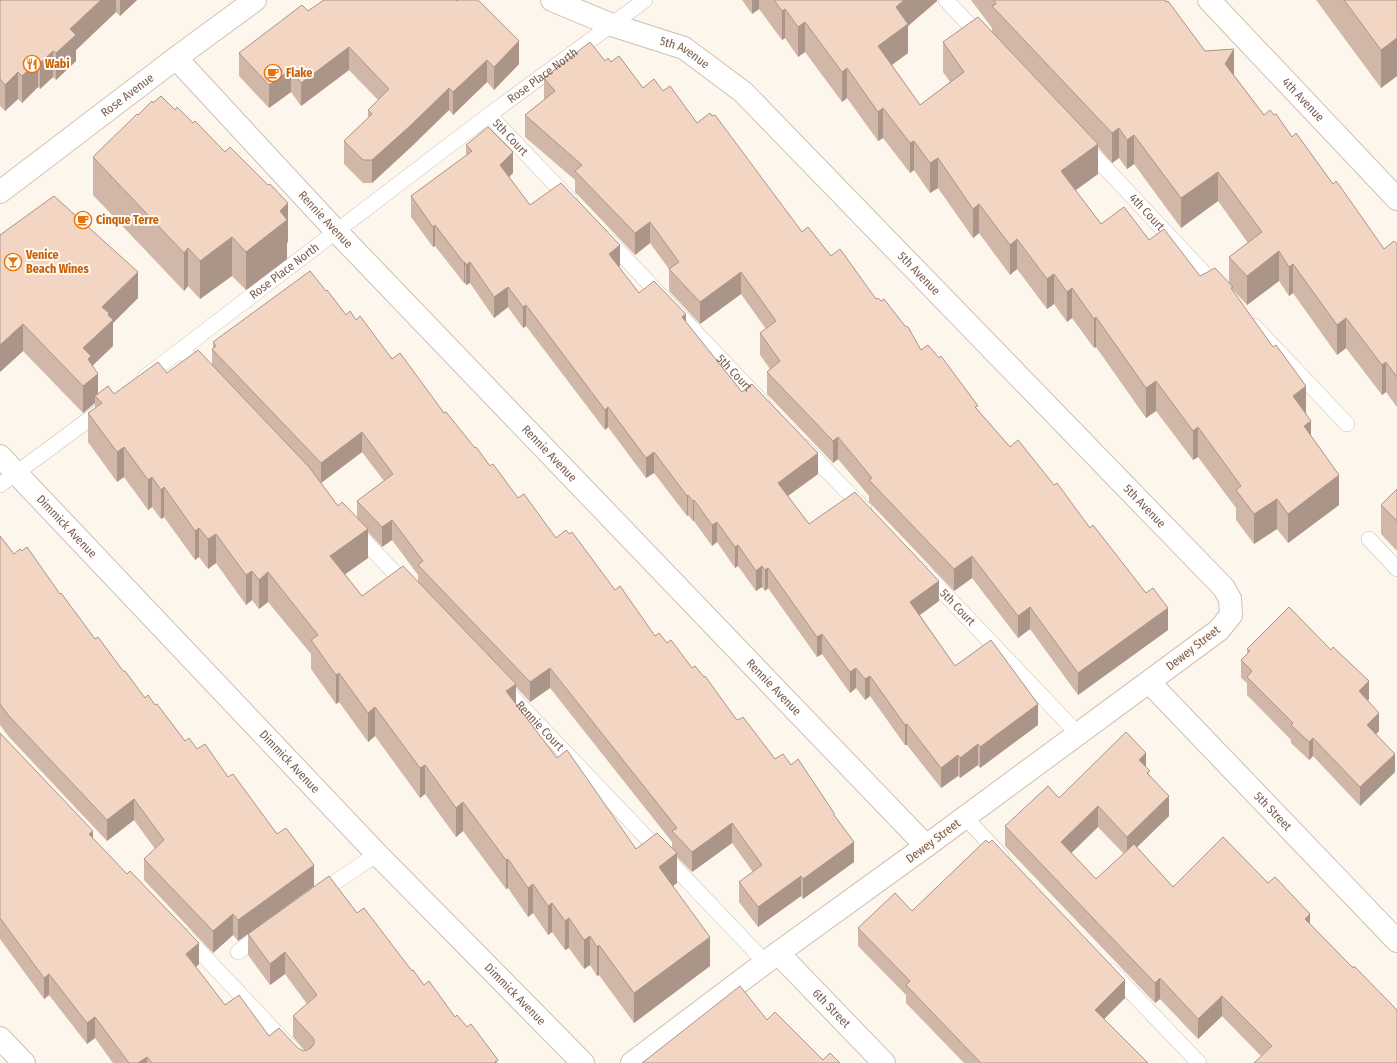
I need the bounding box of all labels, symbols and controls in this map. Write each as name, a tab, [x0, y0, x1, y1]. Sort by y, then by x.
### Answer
street label: 5th Avenue	[658, 34, 712, 71]
street label: Rose Place North	[505, 45, 580, 106]
restaurant icon: Wabi	[22, 54, 42, 74]
place label: Wabi	[45, 57, 70, 71]
cafe icon: Flake	[263, 63, 283, 83]
place label: Flake	[286, 66, 312, 80]
street label: Rose Avenue	[98, 70, 157, 120]
street label: 4th Avenue	[1279, 75, 1327, 124]
street label: 5th Court	[490, 116, 531, 159]
street label: Rennie Avenue	[296, 188, 355, 251]
street label: 4th Court	[1126, 191, 1168, 234]
cafe icon: Cinque Terre	[73, 210, 93, 230]
place label: Cinque Terre	[96, 213, 159, 227]
street label: Rose Place North	[247, 240, 322, 302]
place label: Venice Beach Wines	[25, 248, 89, 276]
street label: 5th Avenue	[895, 249, 943, 298]
bar icon: Venice Beach Wines	[3, 252, 23, 272]
street label: 5th Court	[714, 352, 755, 394]
street label: Rennie Avenue	[519, 422, 580, 485]
street label: 5th Avenue	[1121, 482, 1169, 531]
street label: Dimmick Avenue	[34, 492, 100, 561]
street label: 5th Court	[937, 586, 978, 629]
street label: Dewey Street	[1163, 623, 1223, 673]
street label: Rennie Avenue	[743, 656, 804, 719]
street label: Rennie Court	[513, 698, 567, 754]
street label: Dimmick Avenue	[257, 727, 323, 796]
street label: 5th Street	[1251, 789, 1295, 834]
street label: Dewey Street	[903, 816, 963, 866]
street label: Dimmick Avenue	[482, 960, 549, 1028]
street label: 6th Street	[810, 986, 853, 1031]

